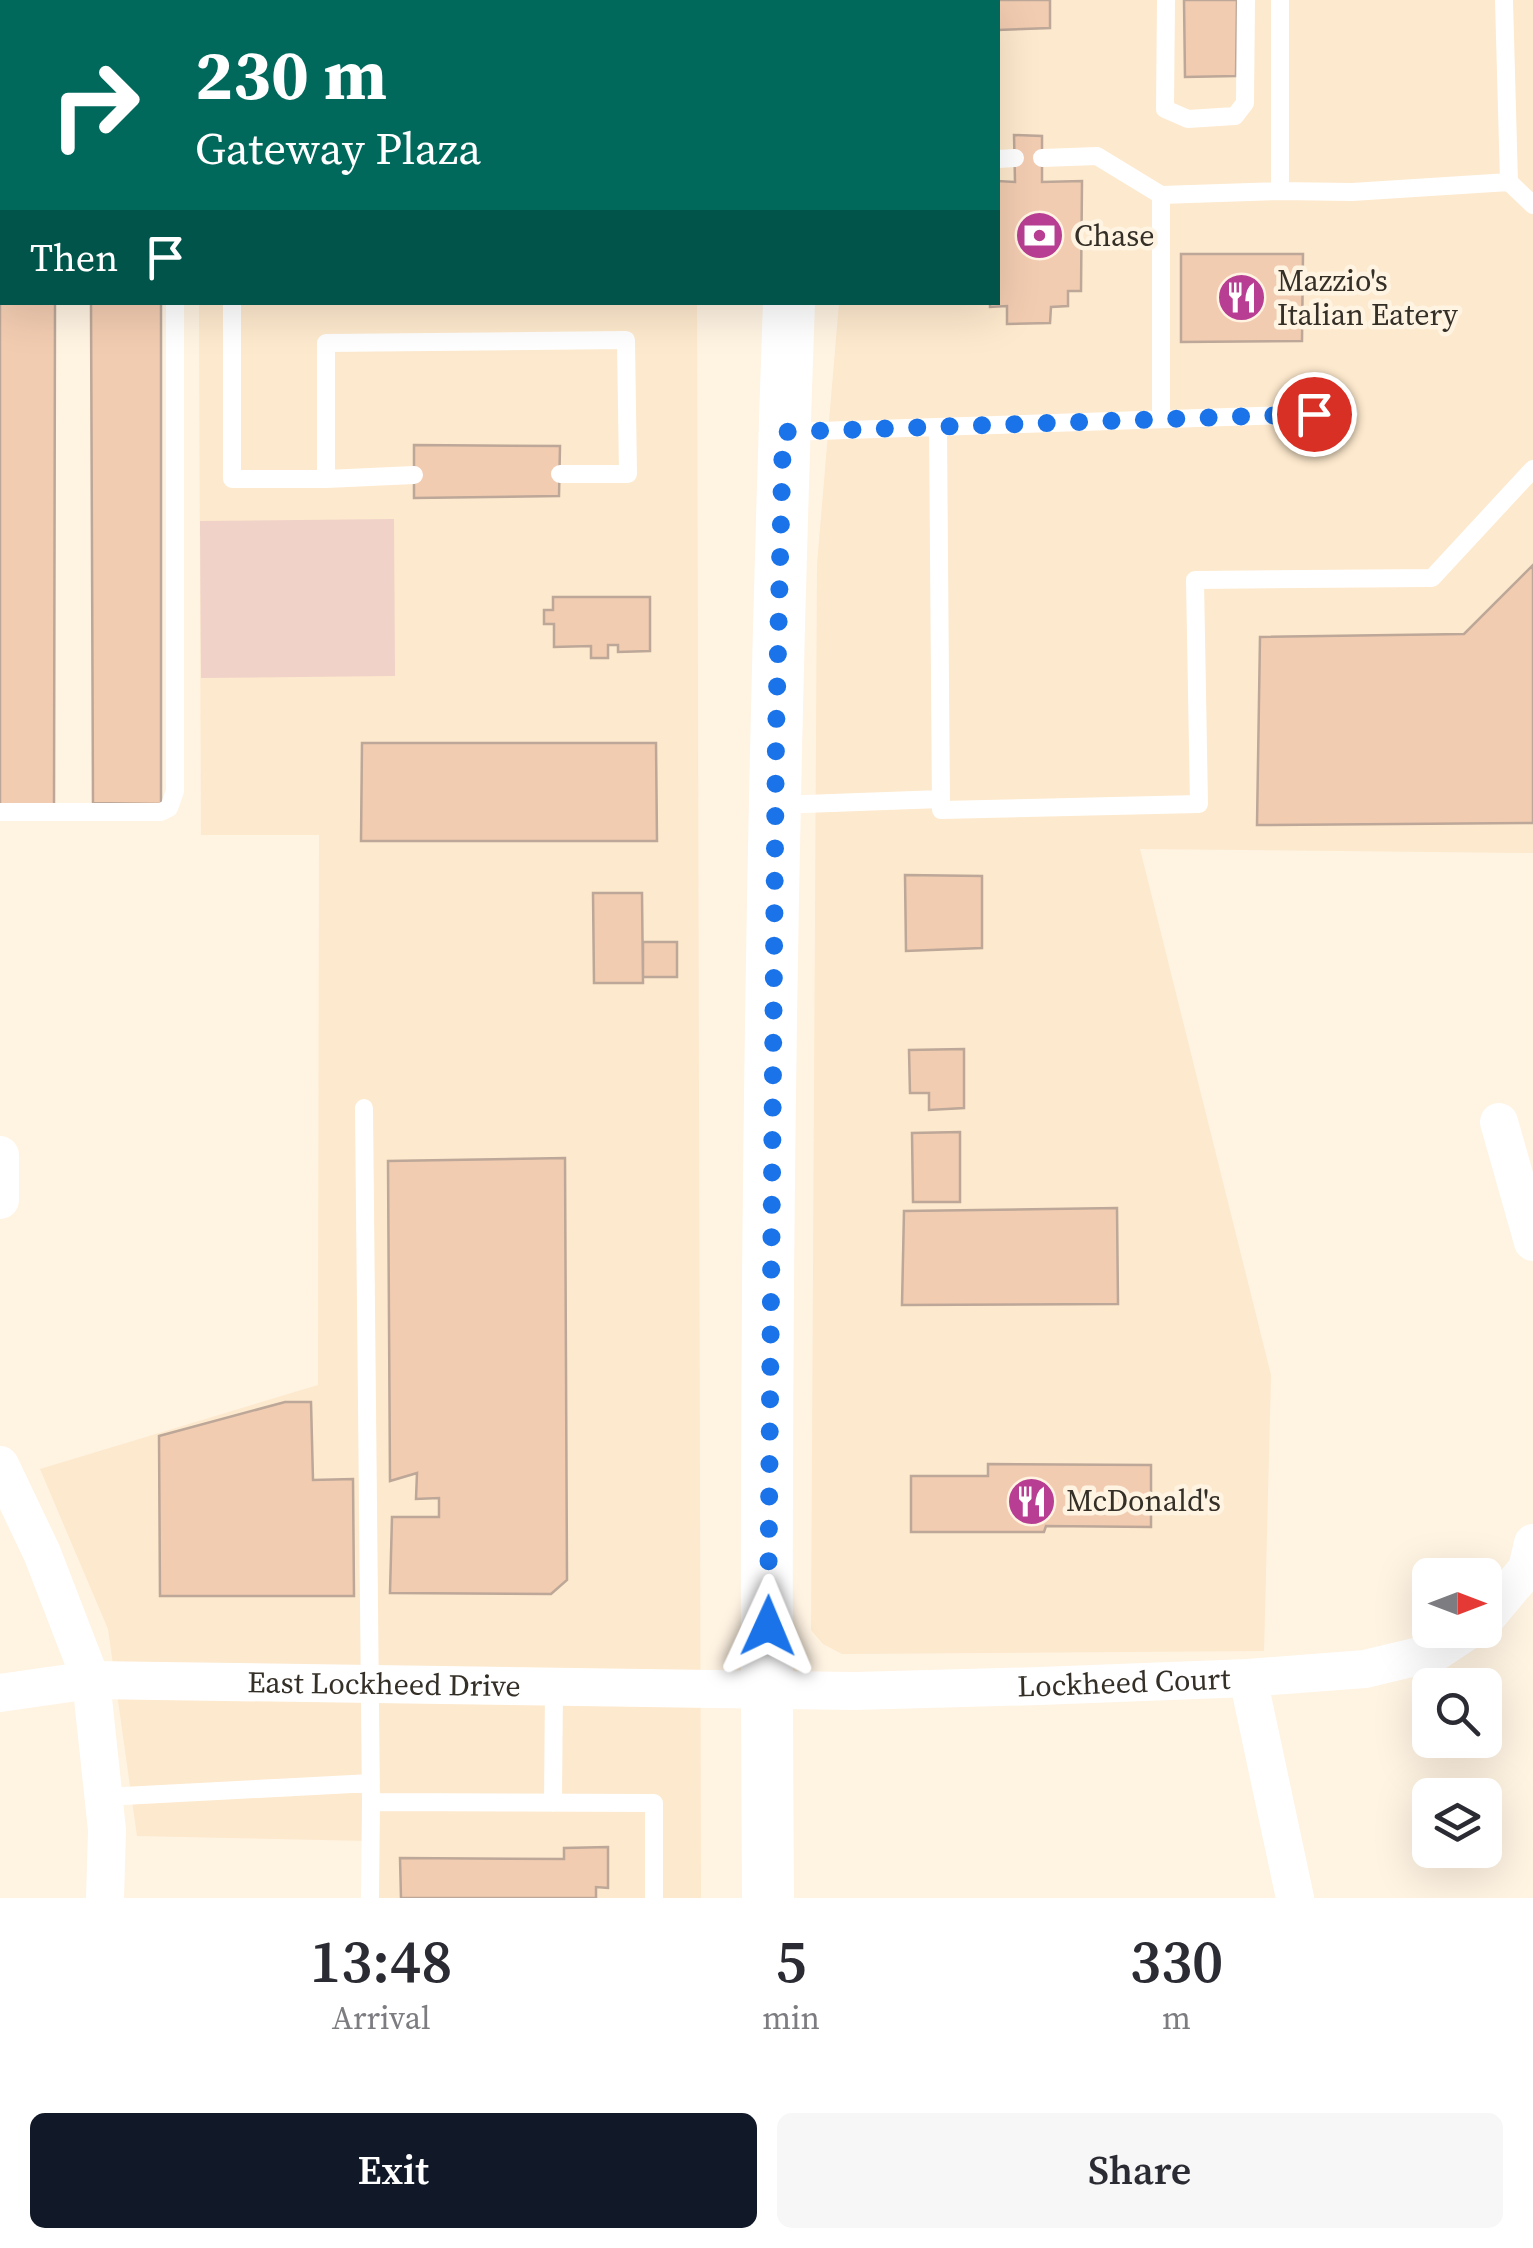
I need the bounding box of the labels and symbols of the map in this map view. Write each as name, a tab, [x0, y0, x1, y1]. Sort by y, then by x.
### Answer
bank icon: Chase	[1013, 210, 1065, 262]
place label: Chase	[1074, 215, 1155, 256]
place label: Mazzio's Italian Eatery	[1277, 260, 1458, 335]
restaurant icon: Mazzio's Italian Eatery	[1216, 272, 1268, 324]
pin	[1272, 372, 1357, 457]
restaurant icon: McDonald's	[1005, 1475, 1057, 1527]
place label: McDonald's	[1066, 1480, 1221, 1521]
north arrow	[1412, 1558, 1502, 1648]
position arrow	[716, 1574, 820, 1678]
street label: Lockheed Court	[1017, 1658, 1232, 1707]
street label: East Lockheed Drive	[247, 1661, 521, 1706]

